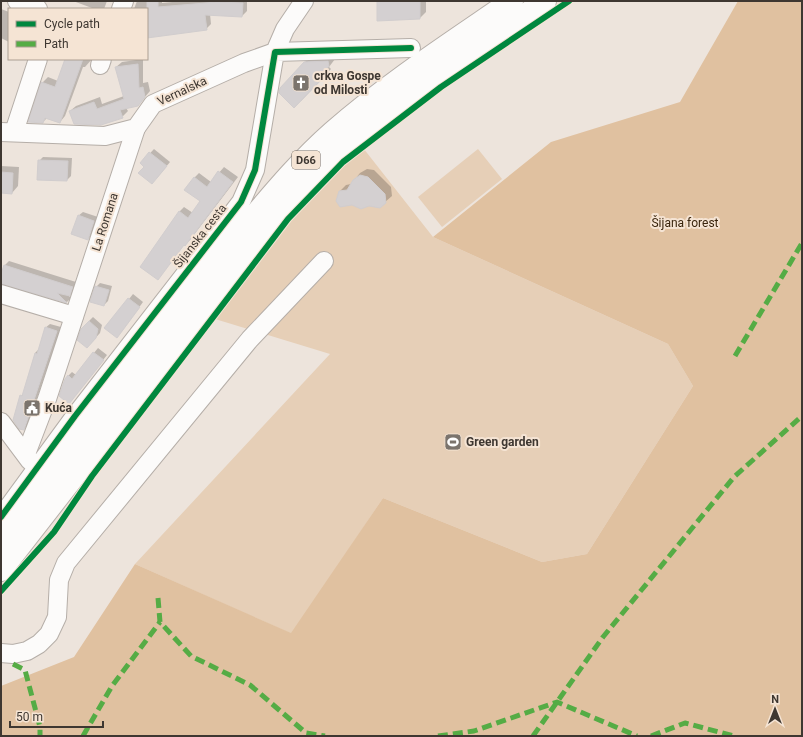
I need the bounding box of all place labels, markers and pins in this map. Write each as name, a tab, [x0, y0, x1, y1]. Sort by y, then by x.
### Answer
place label: crkva Gospe od Milosti	[314, 69, 381, 97]
church icon: crkva Gospe od Milosti	[291, 73, 311, 93]
public building icon: Kuća	[22, 398, 42, 418]
place label: Kuća	[45, 401, 72, 415]
sports icon: Green garden	[443, 432, 463, 452]
place label: Green garden	[466, 435, 539, 449]

